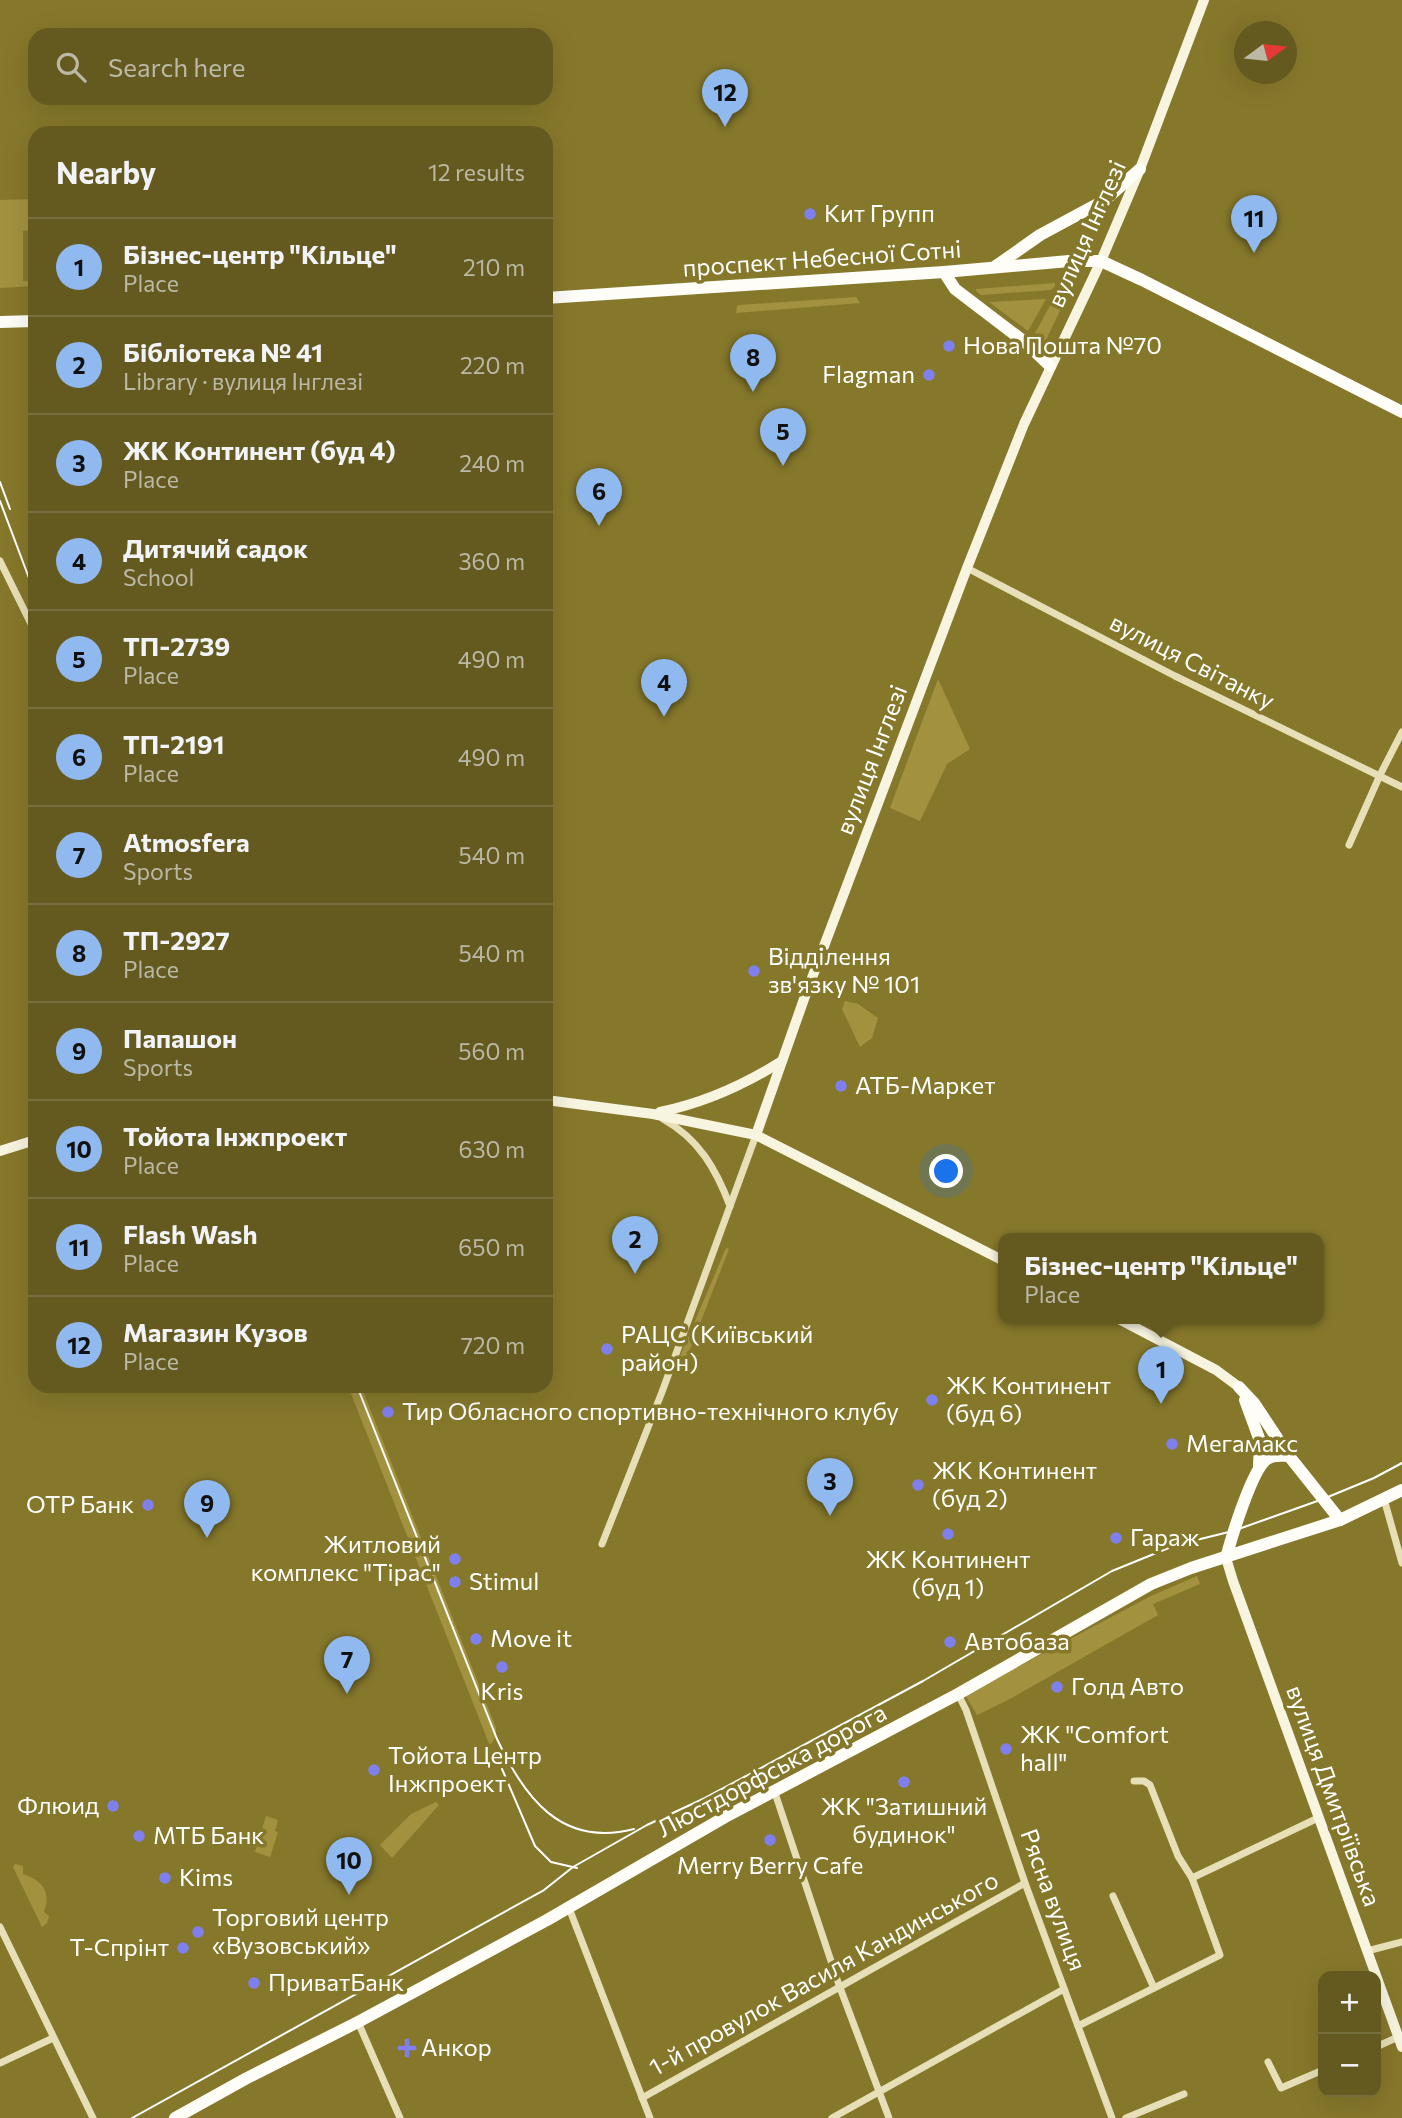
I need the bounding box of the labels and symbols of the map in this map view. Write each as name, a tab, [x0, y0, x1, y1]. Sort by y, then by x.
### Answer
north arrow	[1234, 21, 1297, 84]
pin: 12	[702, 69, 748, 127]
street label: вулиця Інглезі	[1040, 155, 1131, 311]
pin: 11	[1231, 195, 1277, 253]
place label: Кит Групп	[824, 198, 935, 227]
marker: Кит Групп	[802, 206, 818, 222]
street label: проспект Небесної Сотні	[682, 233, 962, 282]
place label: Нова Пошта №70	[963, 330, 1162, 359]
pin: 8	[730, 334, 776, 392]
marker: Нова Пошта №70	[941, 338, 957, 354]
place label: Flagman	[822, 359, 915, 388]
marker: Flagman	[921, 367, 937, 383]
pin: 5	[760, 408, 806, 466]
pin: 6	[576, 468, 622, 526]
street label: вулиця Світанку	[1105, 607, 1280, 715]
pin: 4	[641, 659, 687, 717]
street label: вулиця Інглезі	[829, 681, 912, 838]
place label: Відділення зв'язку № 101	[768, 941, 920, 998]
marker: Відділення зв'язку № 101	[746, 963, 762, 979]
place label: АТБ-Маркет	[855, 1070, 995, 1099]
marker: АТБ-Маркет	[833, 1078, 849, 1094]
your location	[929, 1154, 963, 1188]
pin: 2	[612, 1216, 658, 1274]
place label: РАЦС (Київський район)	[621, 1319, 813, 1376]
marker: РАЦС (Київський район)	[599, 1341, 615, 1357]
pin: 1	[1138, 1346, 1184, 1404]
place label: ЖК Континент (буд 6)	[946, 1370, 1111, 1427]
marker: ЖК Континент (буд 6)	[924, 1392, 940, 1408]
place label: Тир Обласного спортивно-технічного клубу	[402, 1396, 899, 1425]
marker: Тир Обласного спортивно-технічного клубу	[380, 1404, 396, 1420]
place label: Мегамакс	[1186, 1428, 1298, 1457]
marker: Мегамакс	[1164, 1436, 1180, 1452]
place label: ЖК Континент (буд 2)	[932, 1455, 1097, 1512]
pin: 3	[807, 1458, 853, 1516]
marker: ЖК Континент (буд 2)	[910, 1477, 926, 1493]
pin: 9	[184, 1480, 230, 1538]
place label: OTP Банк	[26, 1489, 134, 1518]
marker: OTP Банк	[140, 1497, 156, 1513]
place label: Гараж	[1130, 1522, 1199, 1551]
marker: ЖК Континент (буд 1)	[940, 1526, 956, 1542]
place label: Житловий комплекс "Тірас"	[251, 1529, 441, 1586]
marker: Гараж	[1108, 1530, 1124, 1546]
place label: ЖК Континент (буд 1)	[865, 1544, 1031, 1601]
marker: Житловий комплекс "Тірас"	[447, 1551, 463, 1567]
place label: Stimul	[469, 1566, 539, 1595]
marker: Stimul	[447, 1574, 463, 1590]
place label: Move it	[490, 1623, 572, 1652]
place label: Автобаза	[964, 1626, 1070, 1655]
marker: Move it	[468, 1631, 484, 1647]
marker: Автобаза	[942, 1634, 958, 1650]
pin: 7	[324, 1636, 370, 1694]
marker: Kris	[494, 1659, 510, 1675]
place label: Голд Авто	[1071, 1671, 1184, 1700]
place label: Kris	[481, 1676, 523, 1705]
marker: Голд Авто	[1049, 1679, 1065, 1695]
street label: вулиця Дмитріївська	[1281, 1681, 1388, 1910]
street label: Люстдорфська дорога	[652, 1697, 891, 1842]
place label: ЖК "Comfort hall"	[1020, 1719, 1169, 1776]
place label: Тойота Центр Інжпроект	[388, 1740, 542, 1797]
marker: ЖК "Comfort hall"	[998, 1741, 1014, 1757]
marker: Тойота Центр Інжпроект	[366, 1762, 382, 1778]
marker: ЖК "Затишний будинок"	[896, 1774, 912, 1790]
place label: Флюид	[17, 1790, 99, 1819]
place label: ЖК "Затишний будинок"	[821, 1791, 987, 1848]
marker: Флюид	[105, 1798, 121, 1814]
place label: МТБ Банк	[153, 1820, 264, 1849]
street label: Рясна вулиця	[1015, 1825, 1093, 1974]
marker: МТБ Банк	[131, 1828, 147, 1844]
marker: Merry Berry Cafe	[762, 1832, 778, 1848]
pin: 10	[326, 1837, 372, 1895]
place label: Merry Berry Cafe	[677, 1850, 863, 1879]
place label: Kims	[179, 1862, 233, 1891]
street label: 1-й провулок Василя Кандинського	[644, 1864, 1003, 2081]
marker: Kims	[157, 1870, 173, 1886]
place label: Торговий центр «Вузовський»	[212, 1902, 389, 1959]
marker: Торговий центр «Вузовський»	[190, 1924, 206, 1940]
place label: Т-Спрінт	[70, 1932, 169, 1961]
marker: Т-Спрінт	[175, 1940, 191, 1956]
place label: ПриватБанк	[268, 1967, 404, 1996]
marker: ПриватБанк	[246, 1975, 262, 1991]
place label: Анкор	[421, 2032, 492, 2061]
marker: Анкор	[399, 2040, 415, 2056]

